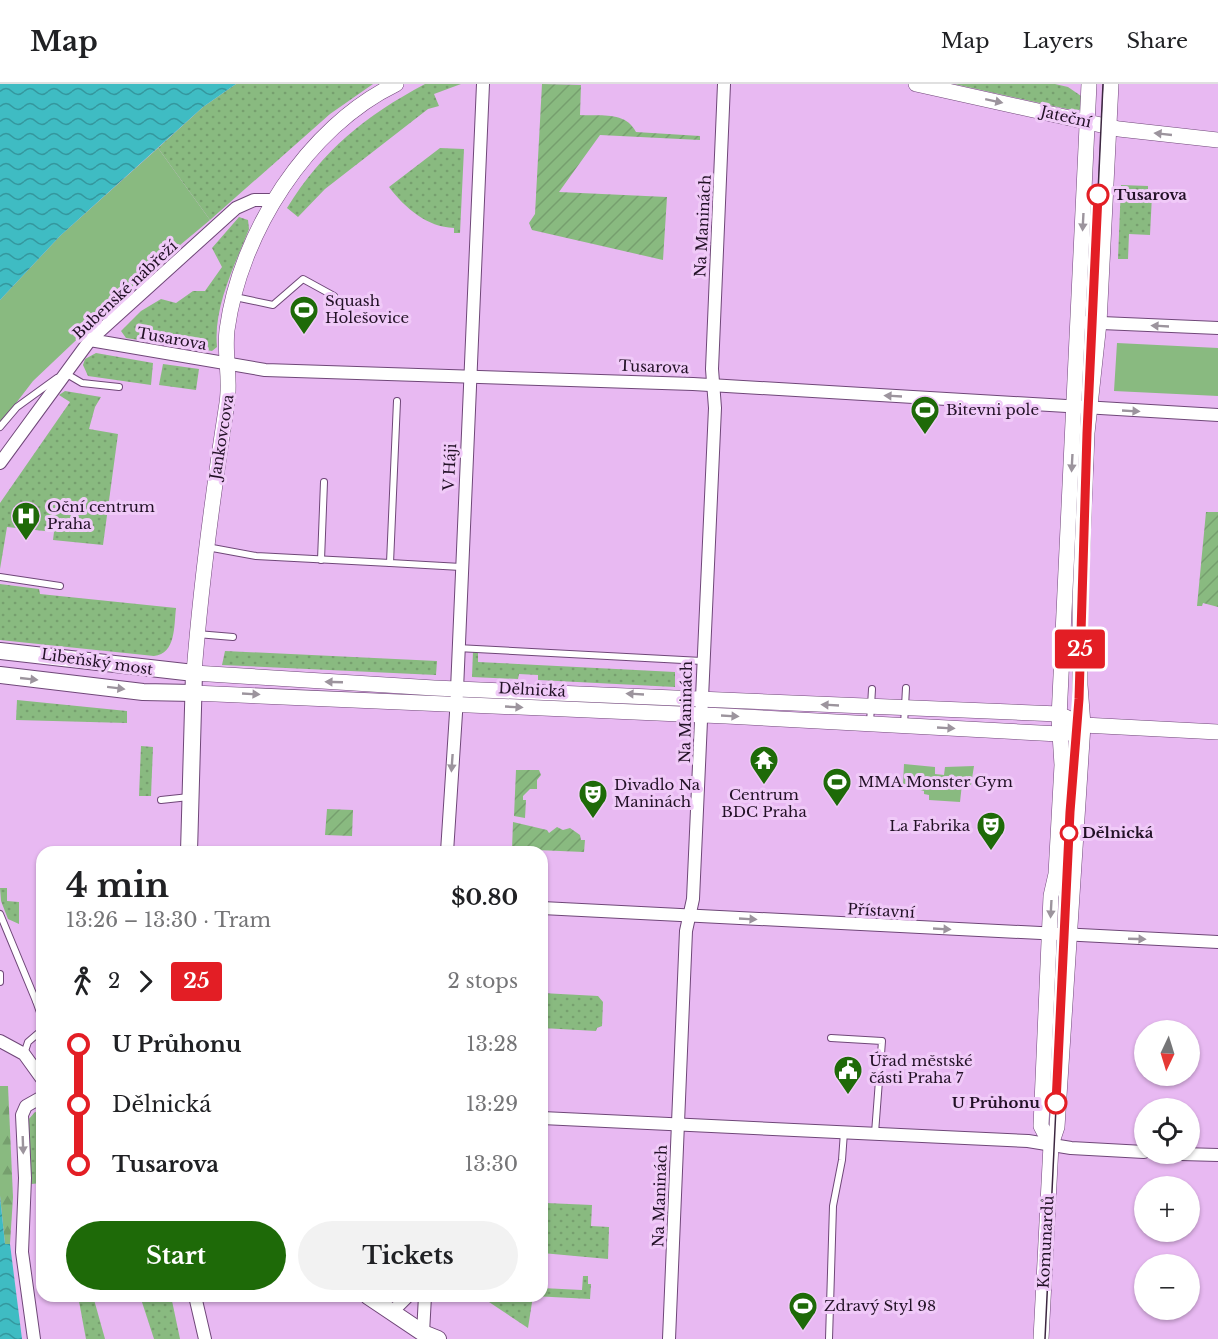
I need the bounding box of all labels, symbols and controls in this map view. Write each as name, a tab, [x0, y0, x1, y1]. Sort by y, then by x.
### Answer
text: Map	[30, 24, 98, 59]
text: Map	[941, 28, 990, 54]
text: Layers	[1023, 28, 1094, 54]
text: Share	[1127, 28, 1188, 54]
one-way arrow	[984, 97, 1003, 106]
street label: Jateční	[1037, 101, 1094, 132]
one-way arrow	[1153, 129, 1172, 139]
street label: Na Maninách	[690, 174, 715, 278]
marker: Tusarova	[1087, 184, 1109, 206]
place label: Tusarova	[1114, 185, 1187, 204]
one-way arrow	[1078, 212, 1087, 231]
street label: Bubenské nábřeží	[68, 236, 182, 343]
place label: Squash Holešovice	[325, 291, 409, 327]
sports icon: Squash Holešovice	[288, 294, 320, 336]
one-way arrow	[1150, 321, 1169, 330]
street label: Tusarova	[136, 323, 209, 354]
street label: Tusarova	[619, 356, 690, 377]
one-way arrow	[883, 391, 902, 400]
street label: Jankovcova	[205, 392, 238, 483]
sports icon: Bitevni pole	[909, 394, 941, 436]
place label: Bitevni pole	[946, 400, 1039, 419]
one-way arrow	[1121, 406, 1140, 415]
street label: V Háji	[439, 443, 460, 492]
one-way arrow	[1067, 454, 1076, 473]
place label: Oční centrum Praha	[47, 497, 155, 533]
hospital icon: Oční centrum Praha	[10, 500, 42, 542]
line badge: 25	[1053, 630, 1107, 668]
text: 25	[1067, 636, 1093, 662]
street label: Libeňský most	[40, 644, 154, 679]
street label: Na Maninách	[675, 661, 696, 763]
one-way arrow	[20, 674, 39, 684]
one-way arrow	[325, 677, 344, 686]
street label: Dělnická	[498, 678, 567, 701]
one-way arrow	[107, 684, 126, 693]
one-way arrow	[242, 690, 261, 699]
one-way arrow	[626, 690, 645, 699]
one-way arrow	[820, 701, 839, 710]
one-way arrow	[505, 703, 524, 712]
one-way arrow	[720, 711, 739, 720]
one-way arrow	[936, 723, 955, 733]
temple icon: Centrum BDC Praha	[748, 744, 780, 786]
one-way arrow	[448, 753, 457, 772]
sports icon: MMA Monster Gym	[821, 766, 853, 808]
place label: MMA Monster Gym	[858, 772, 1013, 791]
place label: Divadlo Na Maninách	[614, 775, 701, 811]
theatre icon: Divadlo Na Maninách	[577, 778, 609, 820]
place label: Centrum BDC Praha	[721, 785, 807, 821]
theatre icon: La Fabrika	[975, 810, 1007, 852]
place label: La Fabrika	[889, 816, 971, 835]
place label: Dělnická	[1082, 823, 1154, 842]
marker: Dělnická	[1060, 824, 1078, 842]
text: 4 min	[66, 865, 169, 906]
text: $0.80	[451, 884, 518, 911]
street label: Přístavní	[847, 899, 916, 922]
one-way arrow	[1046, 900, 1055, 919]
text: 13:26 – 13:30 · Tram	[66, 908, 271, 932]
one-way arrow	[738, 914, 757, 923]
one-way arrow	[933, 925, 952, 934]
one-way arrow	[1128, 935, 1147, 944]
icon: walk	[66, 965, 99, 998]
icon: forward	[129, 965, 162, 998]
text: 25	[183, 968, 210, 994]
text: 2	[108, 969, 120, 993]
text: 2 stops	[448, 969, 518, 993]
north arrow	[1134, 1020, 1200, 1086]
map controls	[1134, 1020, 1200, 1320]
text: U Průhonu	[112, 1031, 241, 1058]
text: 13:28	[467, 1032, 518, 1056]
place label: Úřad městské části Praha 7	[869, 1051, 973, 1087]
public building icon: Úřad městské části Praha 7	[832, 1054, 864, 1096]
text: Dělnická	[112, 1091, 211, 1118]
text: 13:29	[466, 1092, 518, 1116]
marker: U Průhonu	[1045, 1092, 1067, 1114]
place label: U Průhonu	[952, 1093, 1040, 1112]
button: locate	[1134, 1098, 1200, 1164]
one-way arrow	[19, 1136, 28, 1155]
street label: Na Maninách	[648, 1144, 671, 1248]
text: Tusarova	[112, 1151, 219, 1178]
text: 13:30	[464, 1152, 518, 1176]
button: +	[1134, 1176, 1200, 1242]
street label: Komunardů	[1034, 1195, 1057, 1289]
button: Start	[66, 1221, 286, 1290]
button: Tickets	[298, 1221, 518, 1290]
button: −	[1134, 1254, 1200, 1320]
sports icon: Zdravý Styl 98	[787, 1290, 819, 1332]
place label: Zdravý Styl 98	[824, 1296, 936, 1315]

